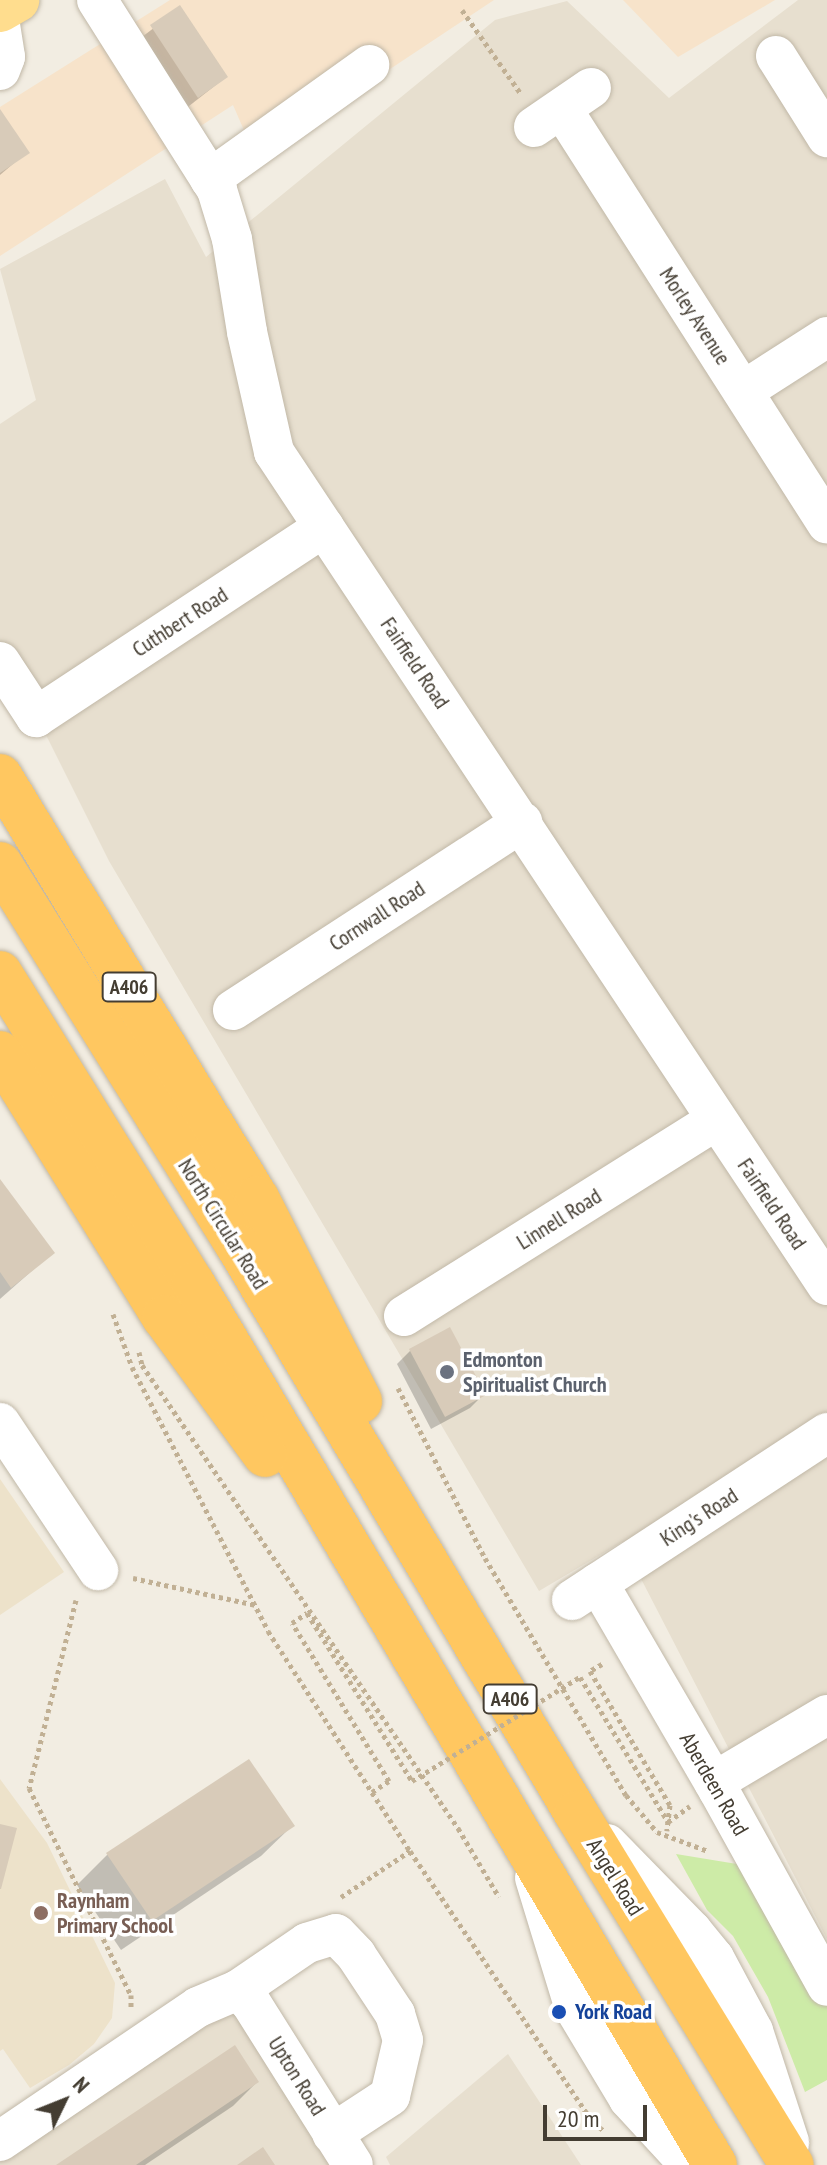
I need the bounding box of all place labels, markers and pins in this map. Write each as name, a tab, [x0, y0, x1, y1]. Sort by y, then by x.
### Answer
place label: Edmonton Spiritualist Church	[463, 1346, 607, 1398]
marker: Edmonton Spiritualist Church	[438, 1363, 456, 1381]
place label: Raynham Primary School	[57, 1887, 174, 1938]
marker: Raynham Primary School	[32, 1904, 50, 1922]
place label: York Road	[575, 1999, 653, 2025]
marker: York Road	[550, 2003, 568, 2021]

